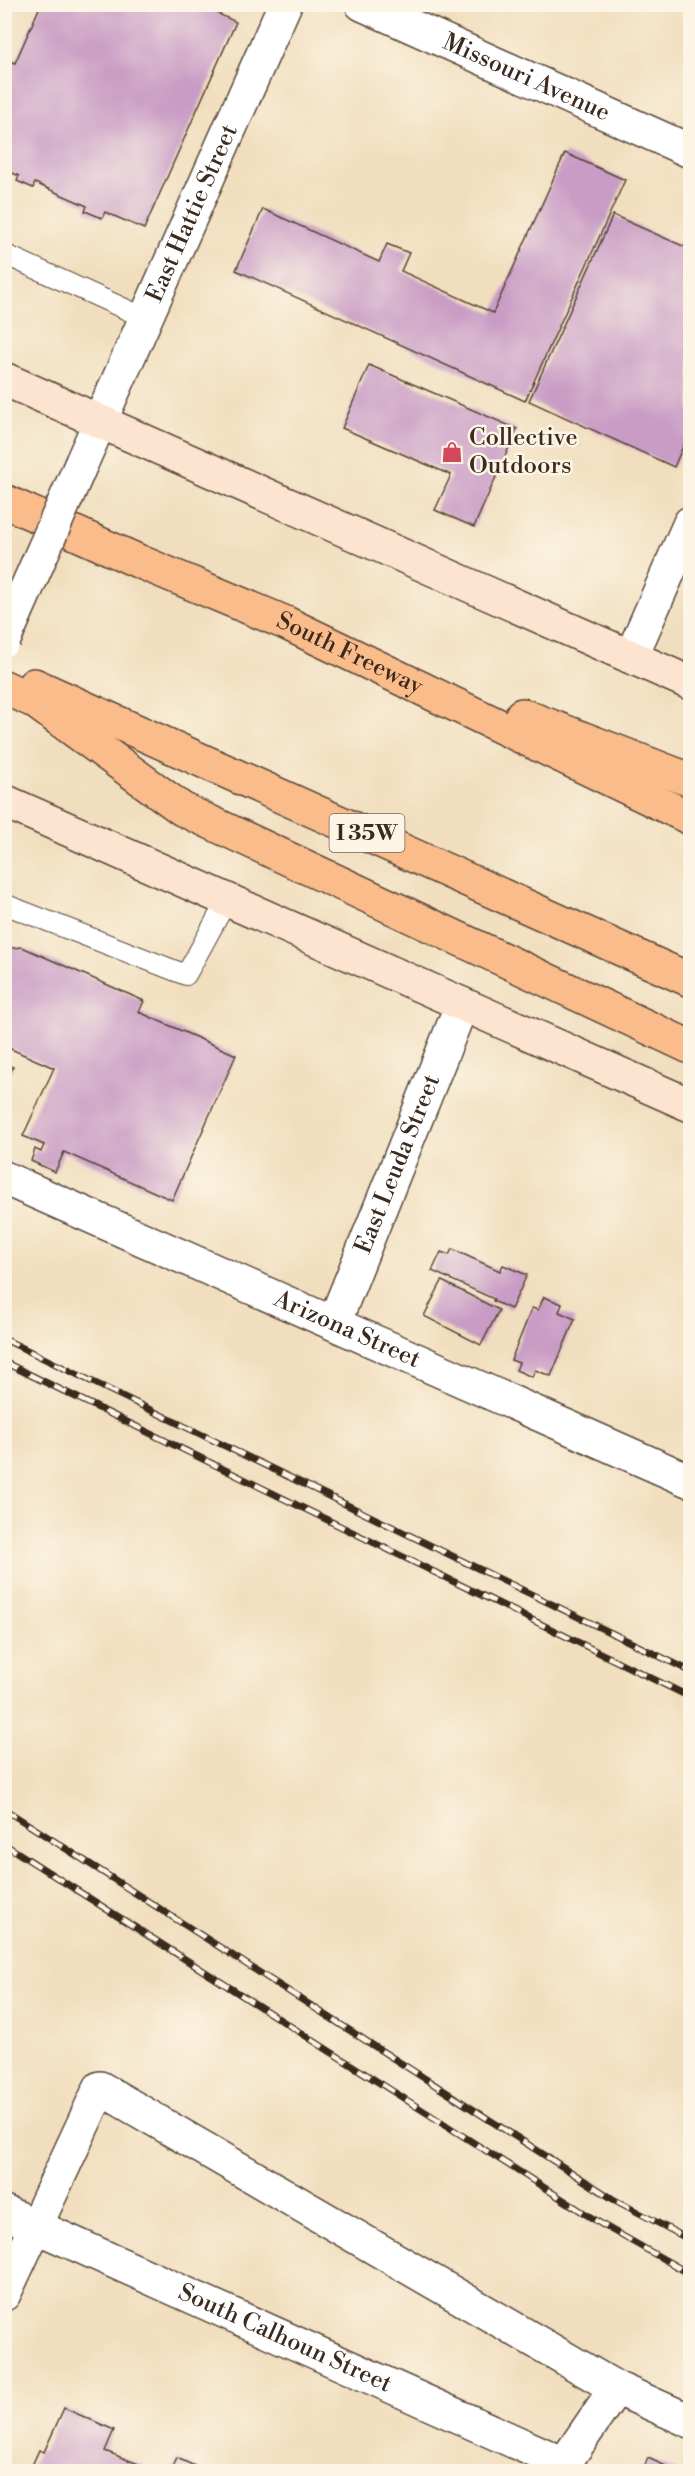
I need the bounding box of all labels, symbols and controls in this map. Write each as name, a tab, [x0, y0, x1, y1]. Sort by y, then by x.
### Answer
street label: Missouri Avenue	[438, 27, 615, 128]
street label: East Hattie Street	[140, 119, 245, 307]
place label: Collective Outdoors	[469, 423, 578, 481]
shop icon: Collective Outdoors	[440, 440, 464, 464]
street label: South Freeway	[272, 606, 428, 702]
road number: I 35W	[330, 814, 404, 852]
street label: East Leuda Street	[348, 1070, 447, 1258]
street label: Arizona Street	[268, 1284, 425, 1375]
street label: South Calhoun Street	[173, 2277, 397, 2400]

